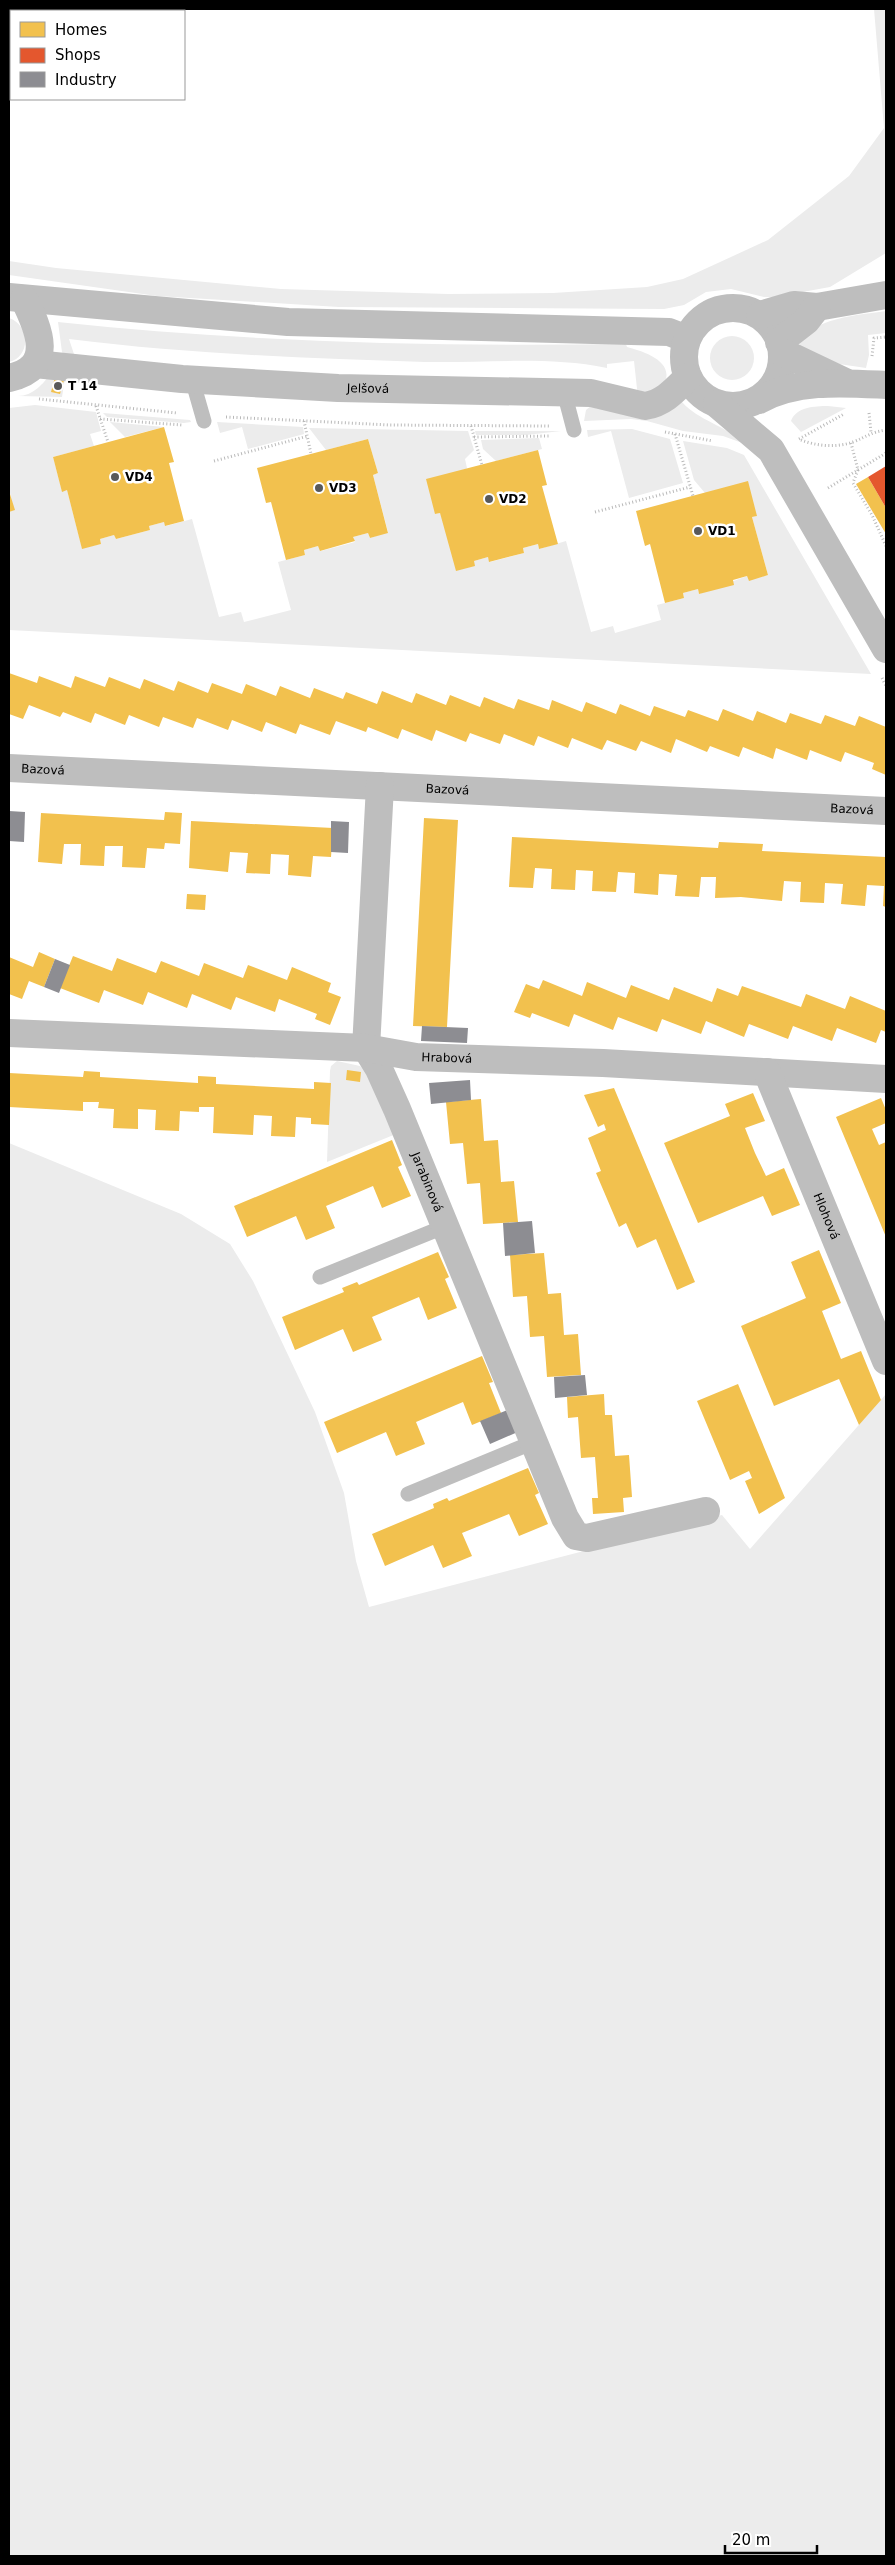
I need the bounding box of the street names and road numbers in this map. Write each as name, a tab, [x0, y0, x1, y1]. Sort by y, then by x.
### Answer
street label: Jelšová	[346, 381, 389, 396]
street label: Bazová	[21, 762, 65, 778]
street label: Bazová	[425, 781, 470, 798]
street label: Bazová	[830, 801, 874, 817]
street label: Hrabová	[421, 1050, 472, 1066]
street label: Jarabinová	[408, 1149, 446, 1214]
street label: Hlohová	[811, 1191, 842, 1242]

